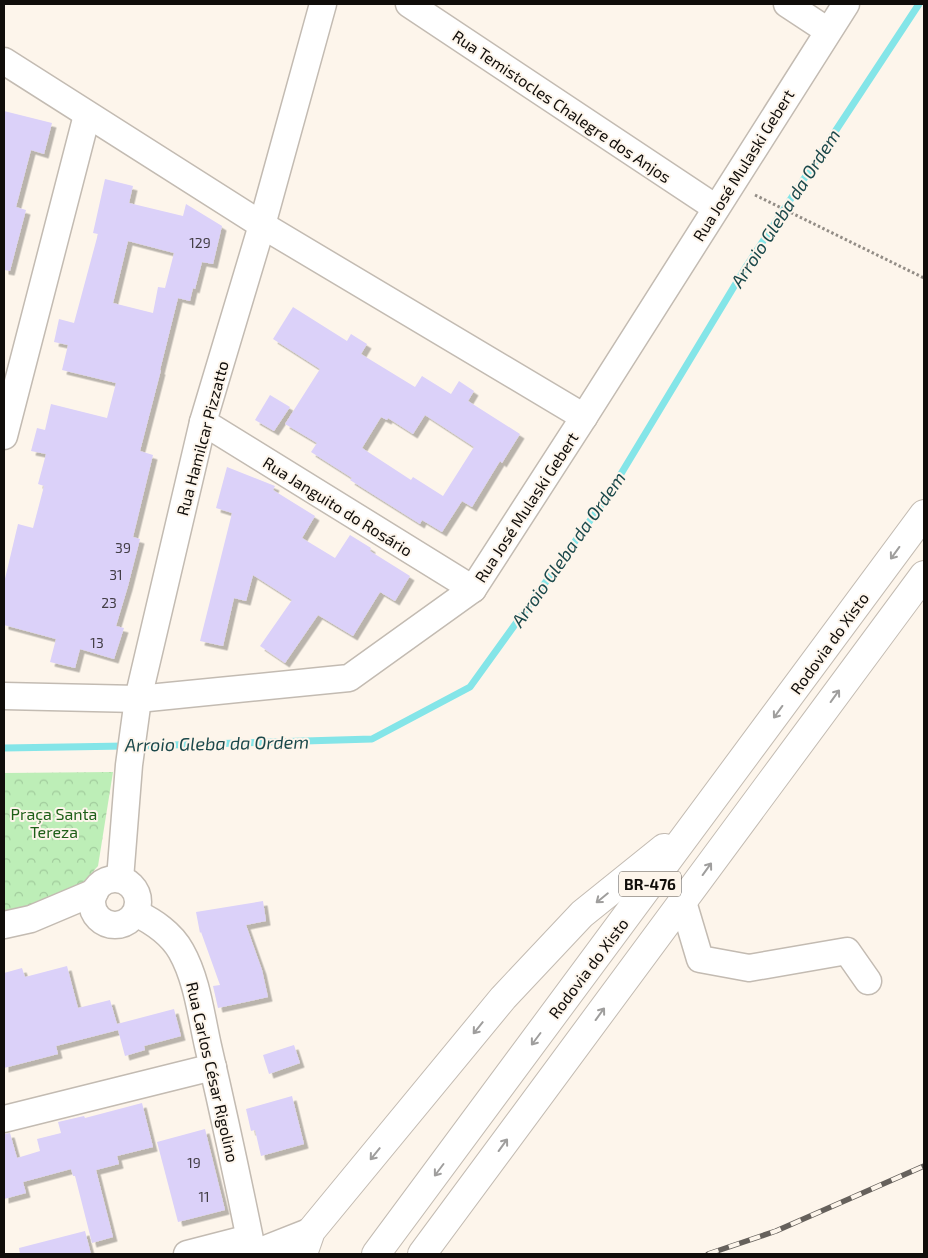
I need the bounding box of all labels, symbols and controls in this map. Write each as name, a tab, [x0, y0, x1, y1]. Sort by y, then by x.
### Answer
street label: Rua Temistocles Chalegre dos Anjos	[449, 26, 675, 187]
street label: Rua José Mulaski Gebert	[689, 86, 797, 244]
water label: Arroio Gleba da Ordem	[725, 125, 844, 292]
house number: 129	[189, 234, 211, 251]
street label: Rua Hamilcar Pizzatto	[172, 358, 232, 518]
street label: Rua José Mulaski Gebert	[470, 428, 582, 586]
street label: Rua Janguito do Rosário	[260, 452, 416, 560]
water label: Arroio Gleba da Ordem	[506, 467, 630, 632]
house number: 39	[115, 539, 131, 556]
one-way arrow	[890, 546, 900, 560]
house number: 31	[109, 566, 123, 583]
street label: Rodovia do Xisto	[786, 589, 872, 697]
house number: 23	[101, 594, 117, 611]
house number: 13	[90, 634, 104, 651]
one-way arrow	[830, 689, 840, 703]
one-way arrow	[773, 705, 783, 719]
water label: Arroio Gleba da Ordem	[124, 730, 309, 756]
park label: Praça Santa Tereza	[11, 804, 97, 841]
one-way arrow	[702, 862, 712, 876]
road number: BR-476	[619, 872, 681, 896]
one-way arrow	[596, 893, 609, 904]
street label: Rodovia do Xisto	[544, 914, 632, 1022]
street label: Rua Carlos César Rigolino	[183, 980, 243, 1164]
one-way arrow	[595, 1007, 605, 1021]
one-way arrow	[472, 1021, 483, 1034]
one-way arrow	[530, 1032, 541, 1045]
one-way arrow	[498, 1139, 509, 1152]
one-way arrow	[369, 1147, 380, 1160]
house number: 19	[187, 1154, 201, 1171]
one-way arrow	[434, 1163, 444, 1177]
house number: 11	[198, 1188, 210, 1205]

